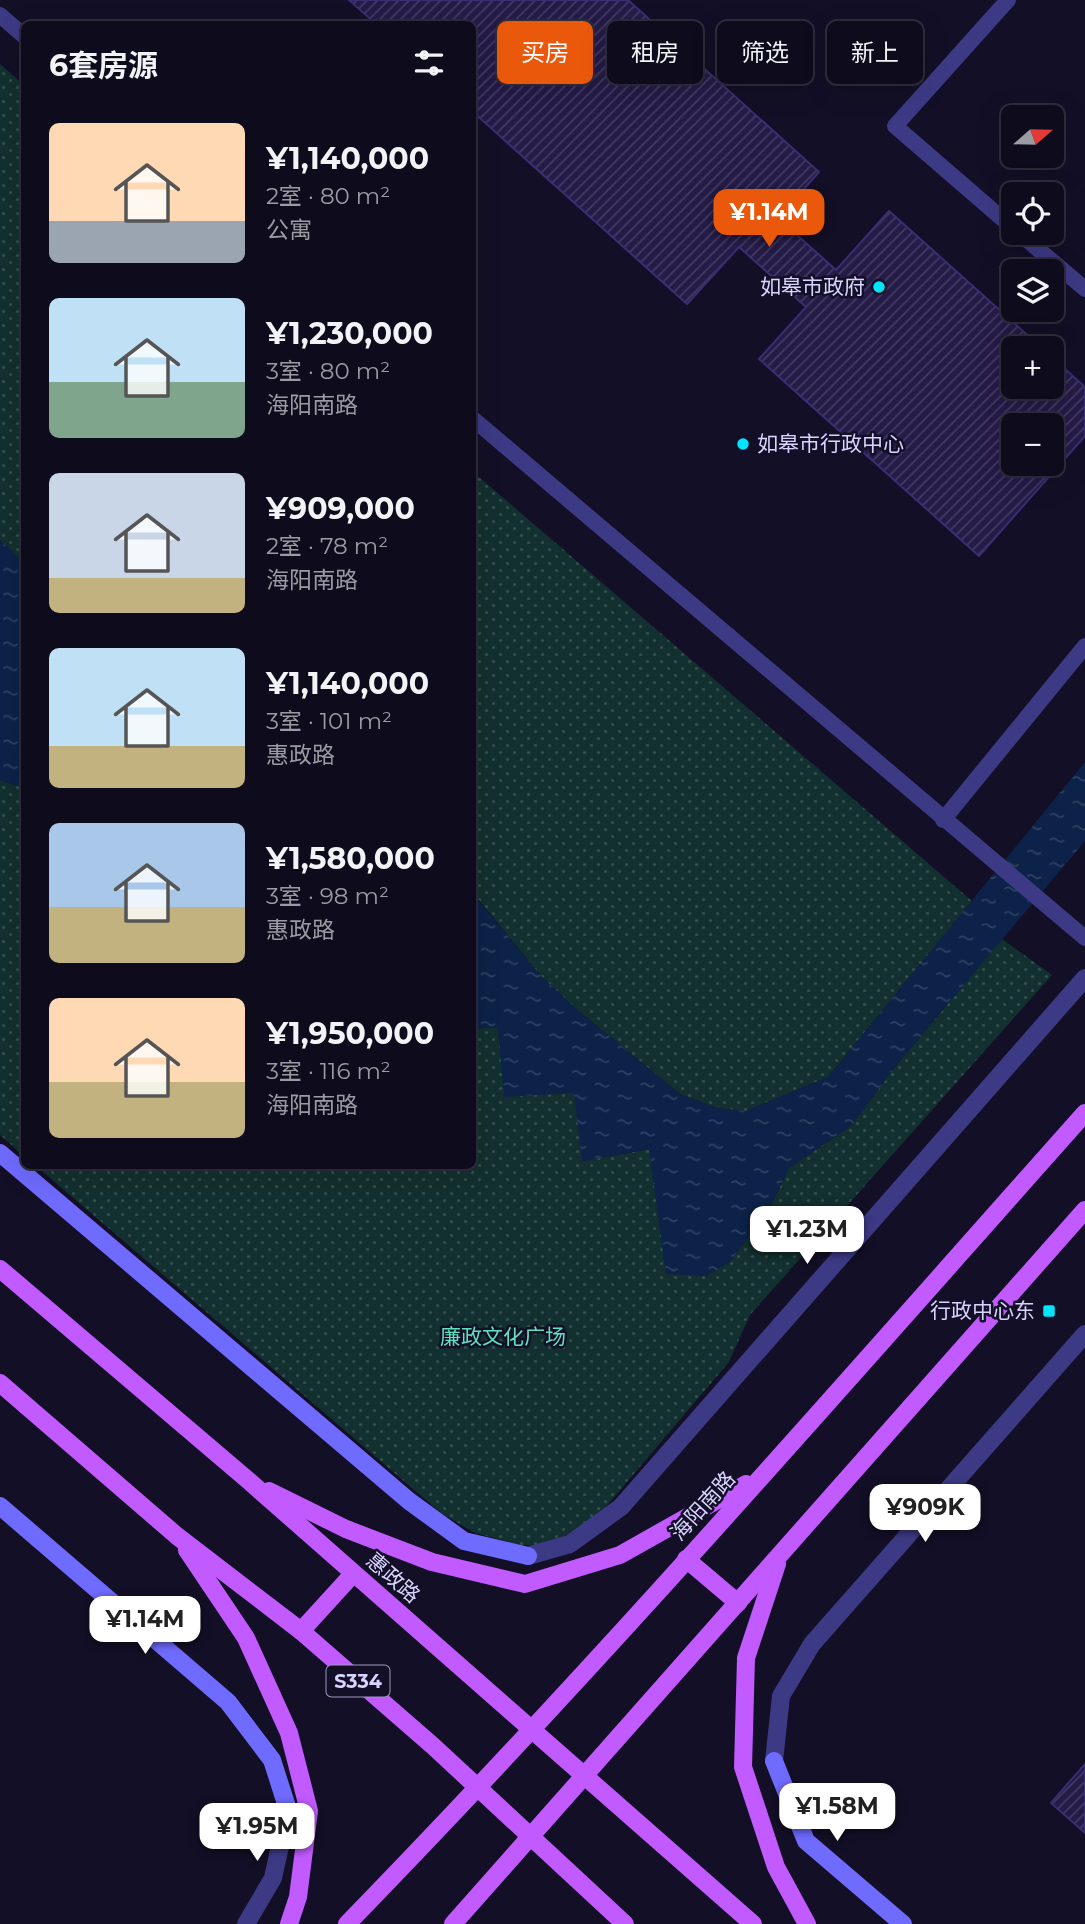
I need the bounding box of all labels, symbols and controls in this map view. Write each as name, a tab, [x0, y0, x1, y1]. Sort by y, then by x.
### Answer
chip: 买房	[497, 21, 593, 84]
chip: 租房	[607, 21, 703, 84]
chip: 筛选	[717, 21, 813, 84]
chip: 新上	[827, 21, 923, 84]
icon: filters	[410, 44, 448, 82]
text: 6套房源	[49, 47, 158, 84]
north arrow	[1001, 105, 1064, 168]
map controls	[1001, 105, 1064, 476]
text: ¥1,140,000	[266, 140, 429, 177]
icon: home	[105, 151, 189, 235]
text: 2室 · 80 m²	[266, 182, 390, 210]
button: locate	[1001, 182, 1064, 245]
pin: ¥1.14M	[712, 190, 826, 249]
text: ¥1.14M	[729, 198, 809, 226]
text: 公寓	[266, 216, 312, 244]
button: layers	[1001, 259, 1064, 322]
place label: 如皋市政府	[760, 274, 865, 299]
marker: 如皋市政府	[871, 279, 887, 295]
text: ¥1,230,000	[266, 315, 433, 352]
icon: home	[105, 326, 189, 410]
button: +	[1001, 336, 1064, 399]
text: 3室 · 80 m²	[266, 357, 390, 385]
text: 海阳南路	[266, 391, 358, 419]
button: −	[1001, 413, 1064, 476]
place label: 如皋市行政中心	[757, 431, 904, 456]
marker: 如皋市行政中心	[735, 436, 751, 452]
text: ¥909,000	[266, 490, 415, 527]
icon: home	[105, 501, 189, 585]
text: 2室 · 78 m²	[266, 532, 388, 560]
text: 海阳南路	[266, 566, 358, 594]
text: ¥1,140,000	[266, 665, 429, 702]
icon: home	[105, 676, 189, 760]
text: 3室 · 101 m²	[266, 707, 392, 735]
text: 惠政路	[266, 741, 335, 769]
text: ¥1,580,000	[266, 840, 435, 877]
icon: home	[105, 851, 189, 935]
text: 3室 · 98 m²	[266, 882, 389, 910]
text: 惠政路	[266, 916, 335, 944]
text: ¥1,950,000	[266, 1015, 434, 1052]
icon: home	[105, 1026, 189, 1110]
text: 3室 · 116 m²	[266, 1057, 391, 1085]
text: 海阳南路	[266, 1091, 358, 1119]
pin: ¥1.23M	[750, 1206, 864, 1266]
text: ¥1.23M	[766, 1215, 848, 1243]
place label: 行政中心东	[930, 1298, 1035, 1323]
marker: 行政中心东	[1041, 1303, 1057, 1319]
park label: 廉政文化广场	[440, 1324, 566, 1349]
street label: 海阳南路	[665, 1466, 740, 1545]
pin: ¥909K	[876, 1484, 974, 1544]
text: ¥909K	[886, 1493, 964, 1521]
street label: 惠政路	[361, 1548, 425, 1608]
pin: ¥1.14M	[88, 1596, 202, 1656]
text: ¥1.14M	[105, 1605, 185, 1633]
road number: S334	[326, 1666, 390, 1696]
pin: ¥1.58M	[780, 1784, 894, 1843]
text: ¥1.58M	[795, 1792, 879, 1820]
pin: ¥1.95M	[200, 1804, 314, 1863]
text: ¥1.95M	[216, 1812, 298, 1840]

